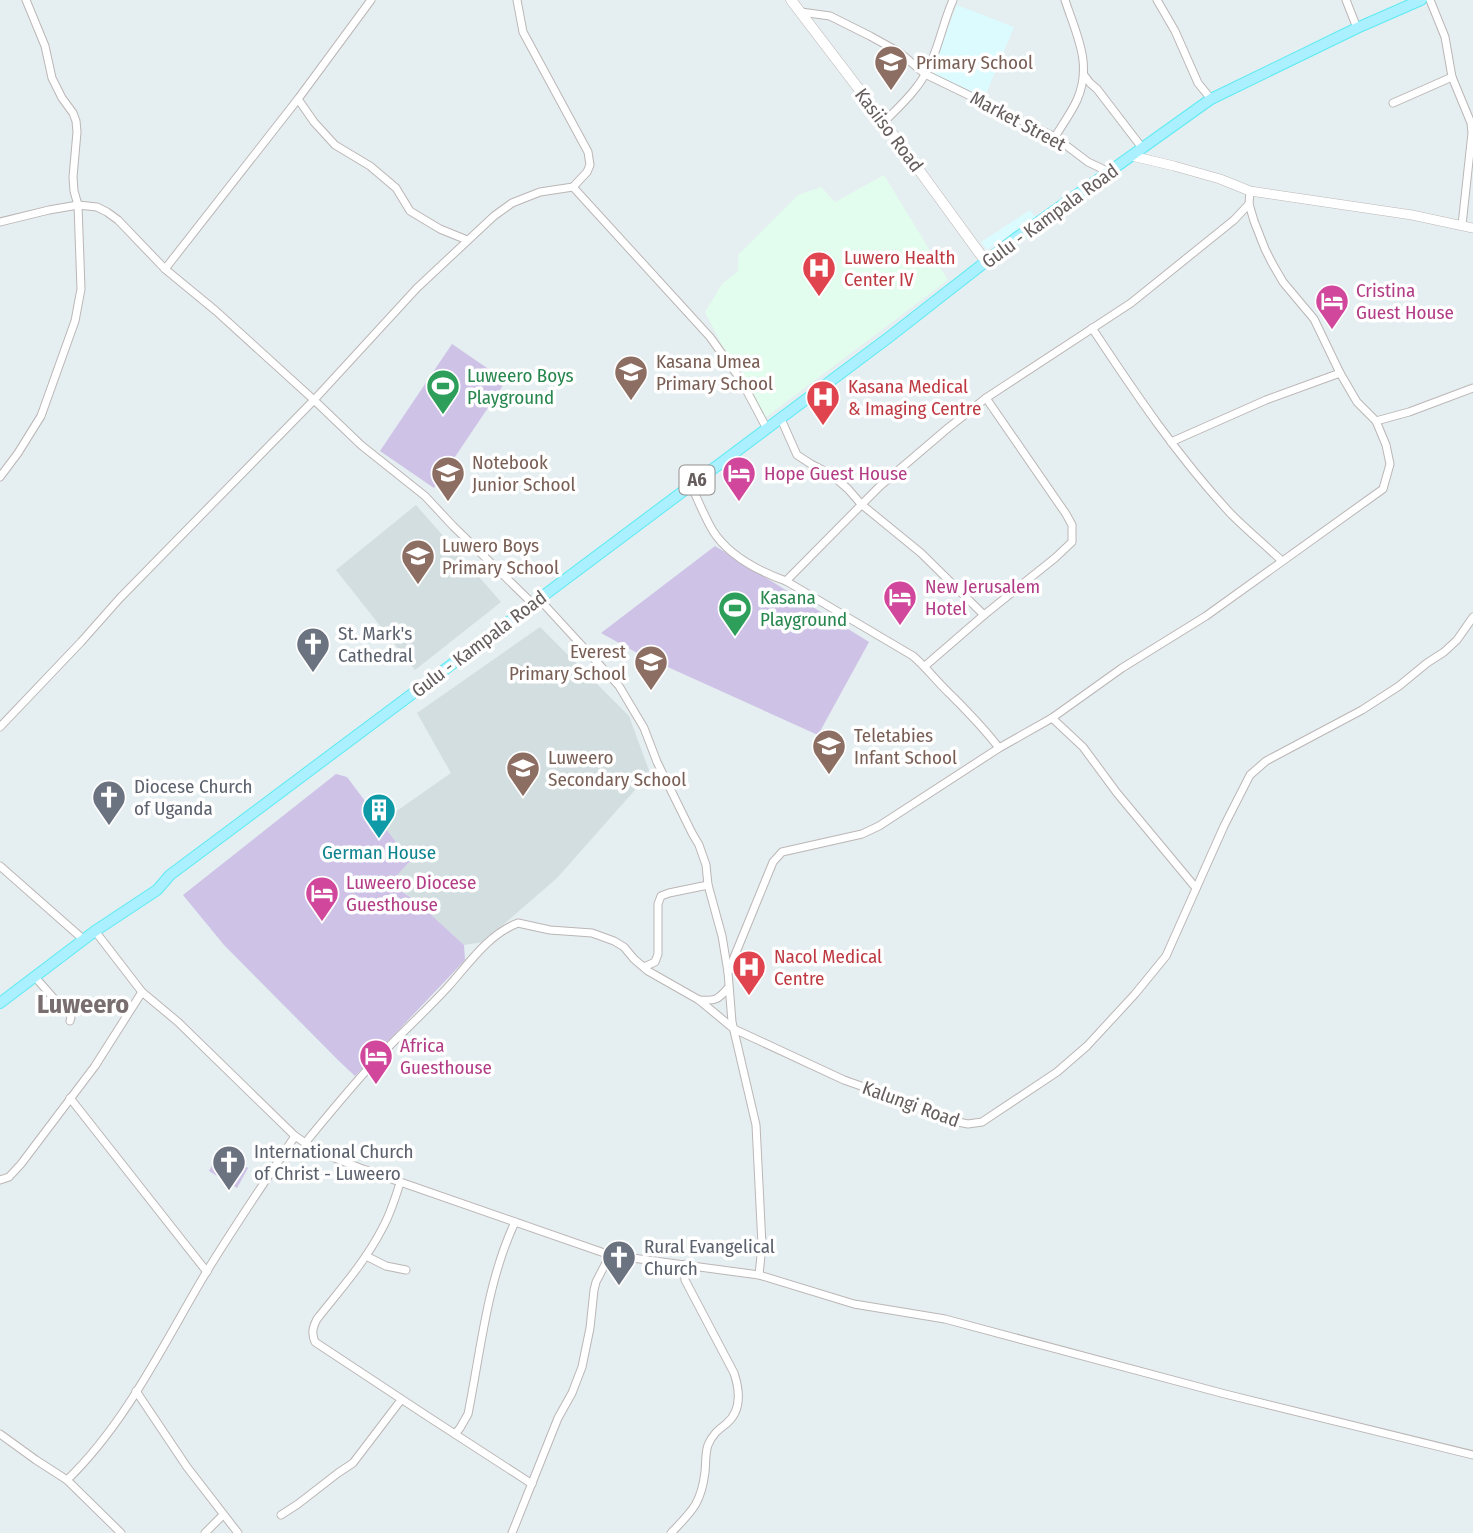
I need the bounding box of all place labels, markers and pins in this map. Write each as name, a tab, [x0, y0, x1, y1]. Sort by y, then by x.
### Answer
school or university icon: Primary School	[872, 43, 910, 92]
place label: Primary School	[916, 51, 1033, 74]
place label: Luwero Health Center IV	[844, 246, 956, 291]
hospital icon: Luwero Health Center IV	[800, 249, 838, 298]
place label: Cristina Guest House	[1356, 279, 1454, 324]
hotel icon: Cristina Guest House	[1313, 282, 1351, 331]
place label: Kasana Umea Primary School	[656, 350, 773, 395]
school or university icon: Kasana Umea Primary School	[612, 353, 650, 402]
place label: Luweero Boys Playground	[467, 364, 574, 409]
sports icon: Luweero Boys Playground	[424, 367, 462, 416]
place label: Kasana Medical & Imaging Centre	[848, 375, 981, 420]
hospital icon: Kasana Medical & Imaging Centre	[804, 378, 842, 427]
place label: Notebook Junior School	[472, 451, 576, 496]
school or university icon: Notebook Junior School	[429, 454, 467, 503]
hotel icon: Hope Guest House	[720, 454, 758, 503]
place label: Hope Guest House	[764, 462, 907, 485]
place label: Luwero Boys Primary School	[442, 534, 559, 579]
school or university icon: Luwero Boys Primary School	[399, 537, 437, 586]
place label: New Jerusalem Hotel	[925, 575, 1040, 620]
hotel icon: New Jerusalem Hotel	[881, 578, 919, 627]
place label: Kasana Playground	[760, 586, 847, 631]
sports icon: Kasana Playground	[716, 589, 754, 638]
place label: St. Mark's Cathedral	[338, 622, 413, 667]
church icon: St. Mark's Cathedral	[294, 625, 332, 674]
place label: Everest Primary School	[509, 640, 627, 685]
school or university icon: Everest Primary School	[632, 643, 670, 692]
place label: Teletabies Infant School	[854, 724, 957, 769]
school or university icon: Teletabies Infant School	[810, 727, 848, 776]
place label: Luweero Secondary School	[548, 746, 686, 791]
school or university icon: Luweero Secondary School	[504, 749, 542, 798]
place label: Diocese Church of Uganda	[134, 775, 253, 820]
church icon: Diocese Church of Uganda	[90, 778, 128, 827]
building icon: German House	[360, 791, 398, 840]
place label: German House	[322, 841, 436, 864]
place label: Luweero Diocese Guesthouse	[346, 871, 476, 916]
hotel icon: Luweero Diocese Guesthouse	[303, 874, 341, 923]
place label: Nacol Medical Centre	[774, 945, 882, 990]
hospital icon: Nacol Medical Centre	[730, 948, 768, 997]
place label: Africa Guesthouse	[400, 1034, 492, 1079]
hotel icon: Africa Guesthouse	[357, 1037, 395, 1086]
place label: International Church of Christ - Luweero	[254, 1140, 414, 1185]
church icon: International Church of Christ - Luweero	[210, 1143, 248, 1192]
place label: Rural Evangelical Church	[644, 1235, 775, 1280]
church icon: Rural Evangelical Church	[600, 1238, 638, 1287]

